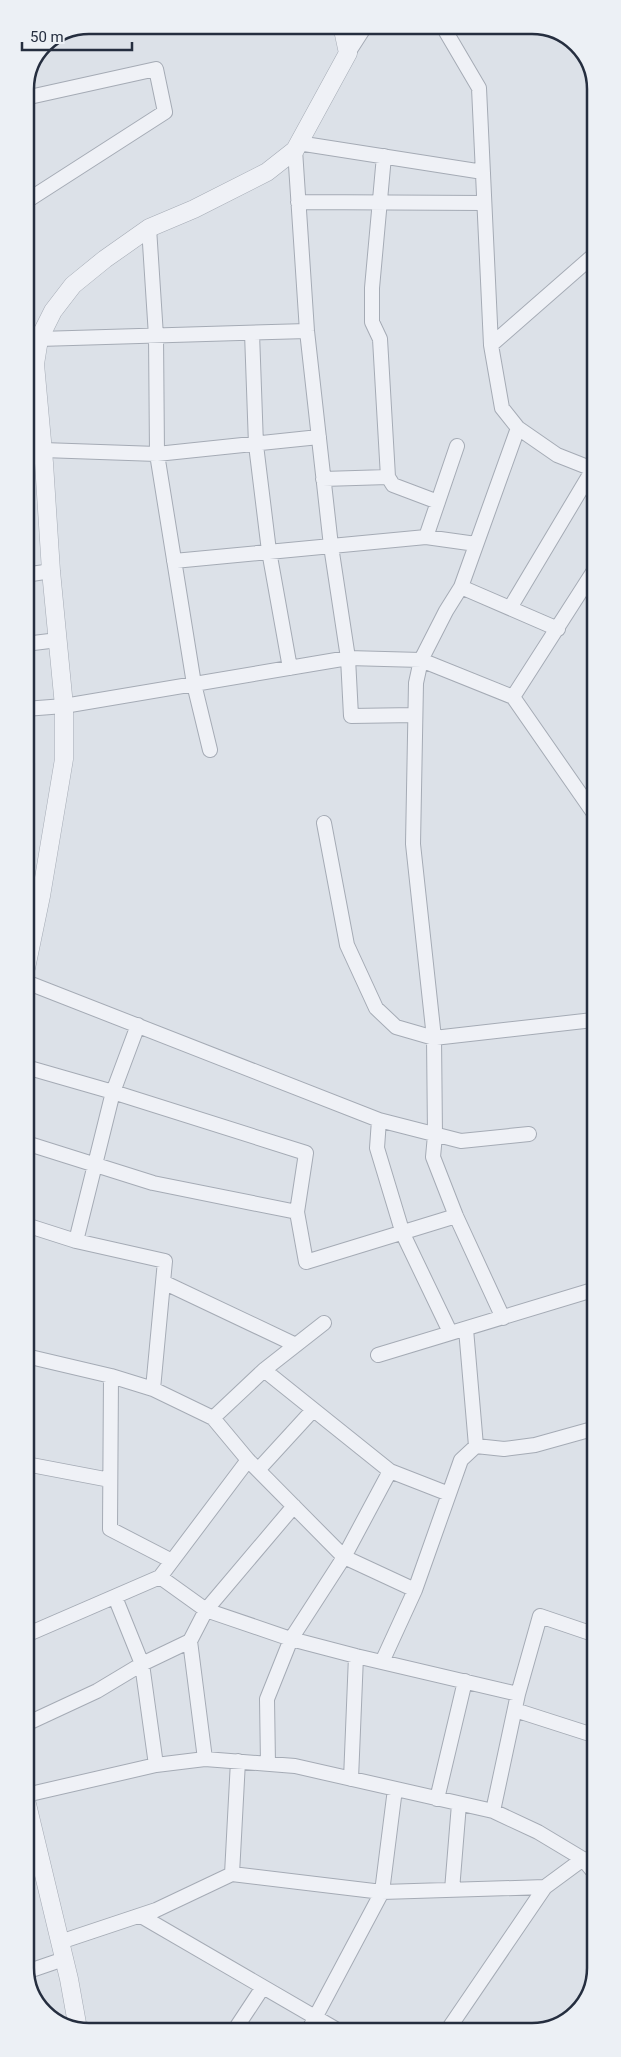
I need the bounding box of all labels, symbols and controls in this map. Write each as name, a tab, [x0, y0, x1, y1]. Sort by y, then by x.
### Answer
scale bar	[22, 20, 132, 52]
text: 50 m	[30, 28, 64, 46]

